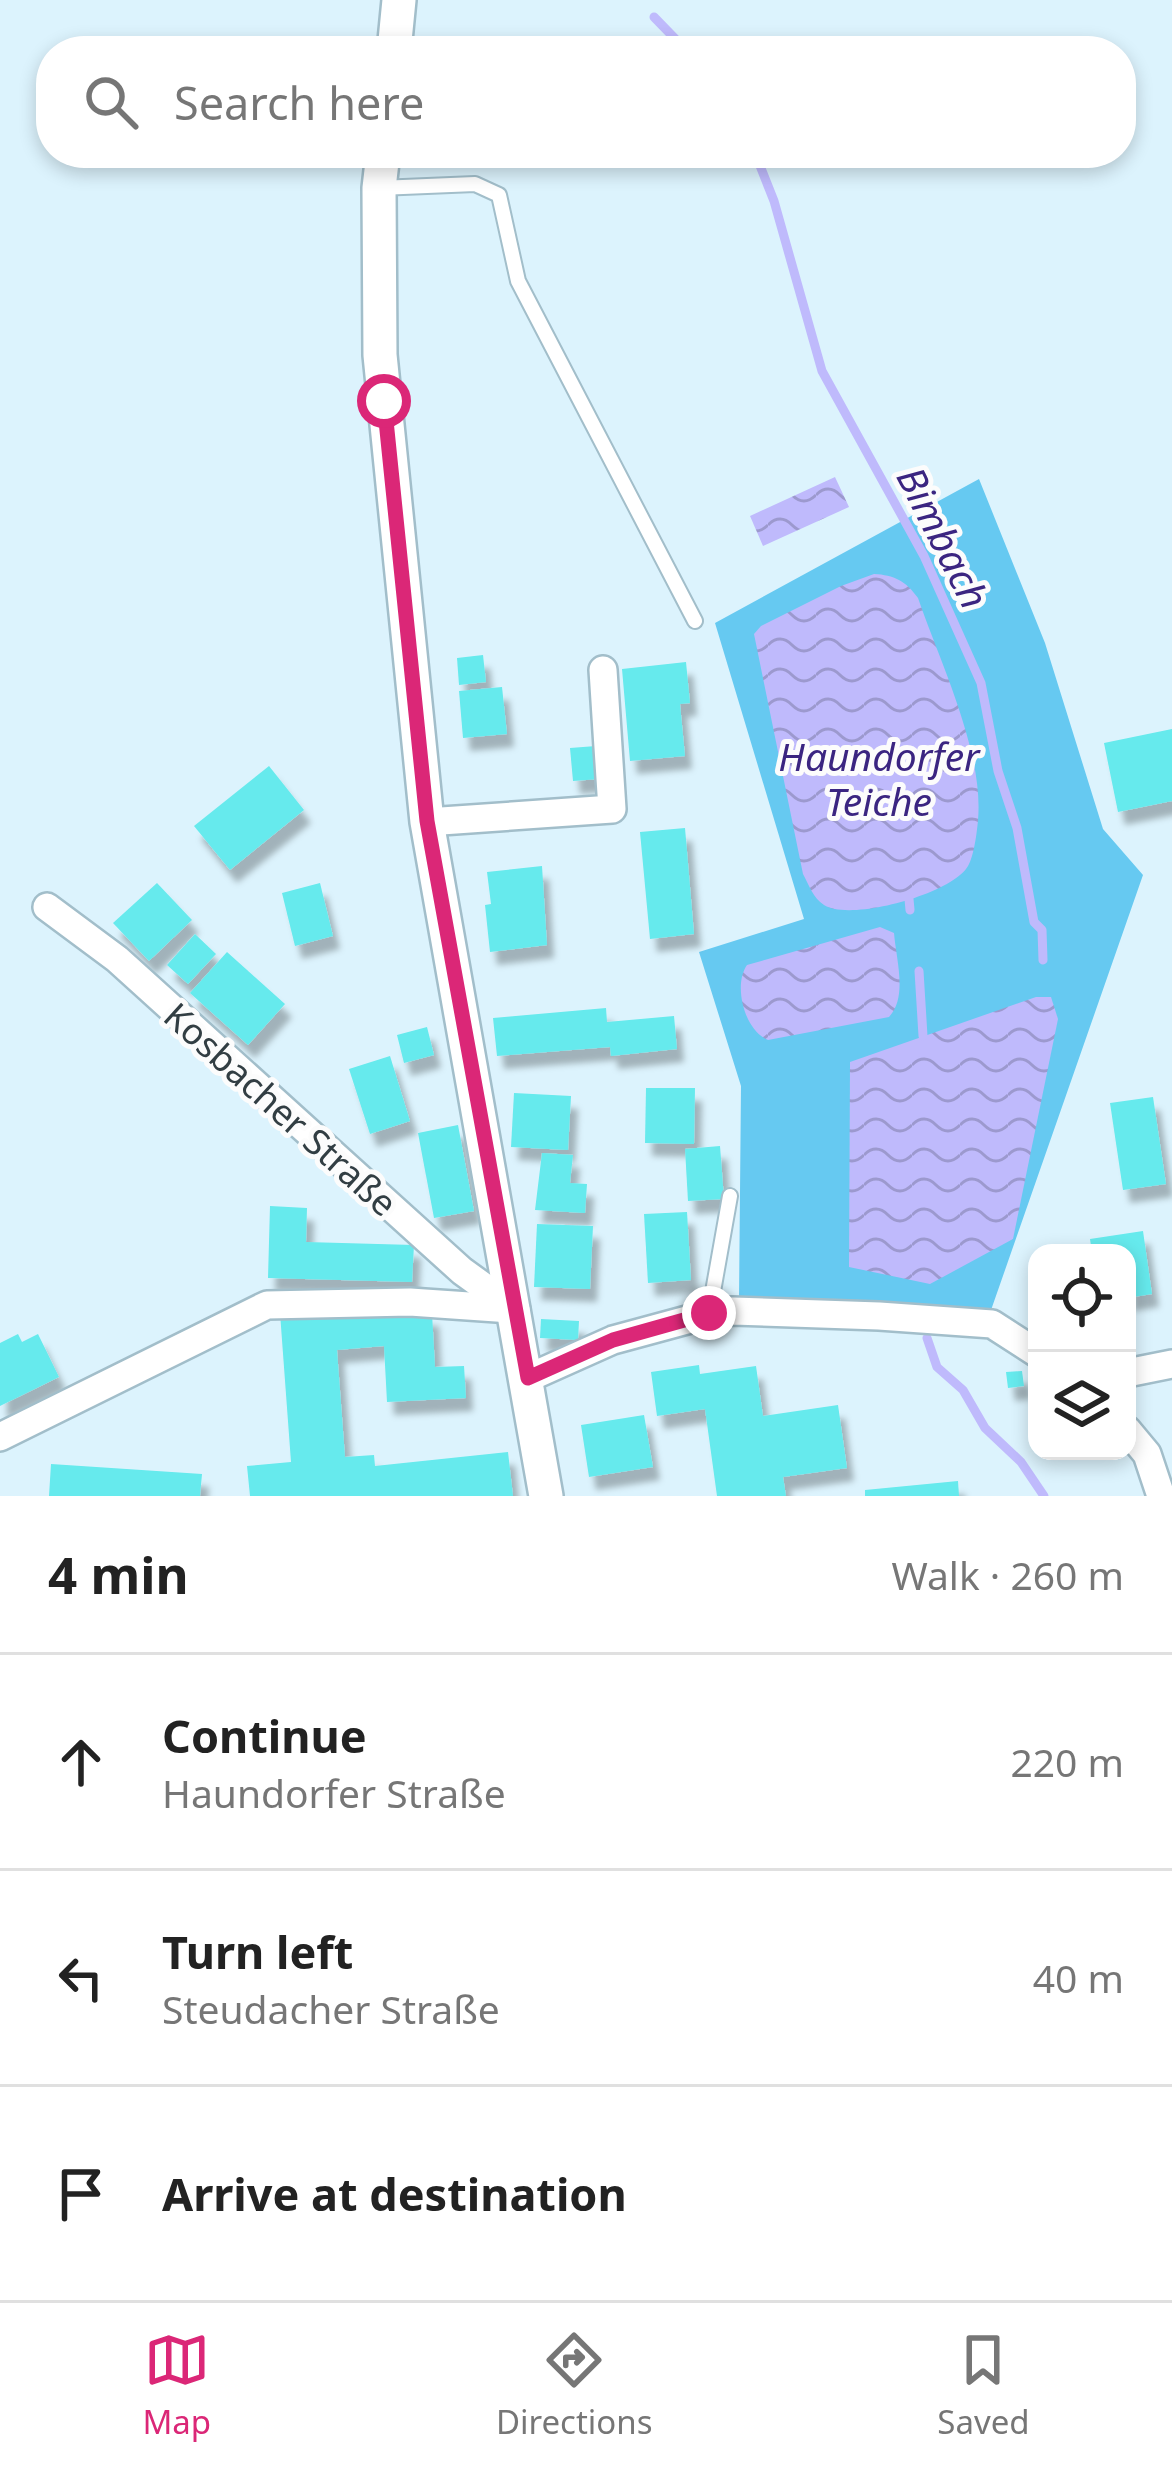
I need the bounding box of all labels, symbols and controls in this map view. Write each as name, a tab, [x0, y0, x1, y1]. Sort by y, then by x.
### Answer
search box	[36, 36, 1136, 168]
icon: search	[78, 69, 144, 135]
text: Search here	[174, 72, 424, 133]
route start	[357, 374, 411, 428]
water label: Bimbach	[886, 457, 1002, 617]
water label: Haundorfer Teiche	[778, 729, 981, 827]
street label: Kosbacher Straße	[154, 991, 408, 1227]
map controls	[1028, 1244, 1136, 1460]
button: locate	[1028, 1244, 1136, 1352]
route end	[682, 1286, 736, 1340]
button: layers	[1028, 1352, 1136, 1460]
text: 4 min	[48, 1539, 189, 1609]
text: Walk · 260 m	[891, 1548, 1124, 1601]
text: Continue	[162, 1705, 367, 1766]
icon: ahead	[48, 1729, 114, 1795]
text: 220 m	[1010, 1735, 1124, 1788]
text: Haundorfer Straße	[162, 1766, 506, 1819]
text: Turn left	[162, 1921, 353, 1982]
icon: left	[48, 1945, 114, 2011]
text: 40 m	[1033, 1951, 1124, 2004]
text: Steudacher Straße	[162, 1982, 500, 2035]
icon: arrive	[48, 2161, 114, 2227]
text: Arrive at destination	[162, 2163, 627, 2224]
tab: Map	[142, 2327, 211, 2444]
tab: Directions	[496, 2327, 653, 2444]
tab: Saved	[937, 2327, 1030, 2444]

